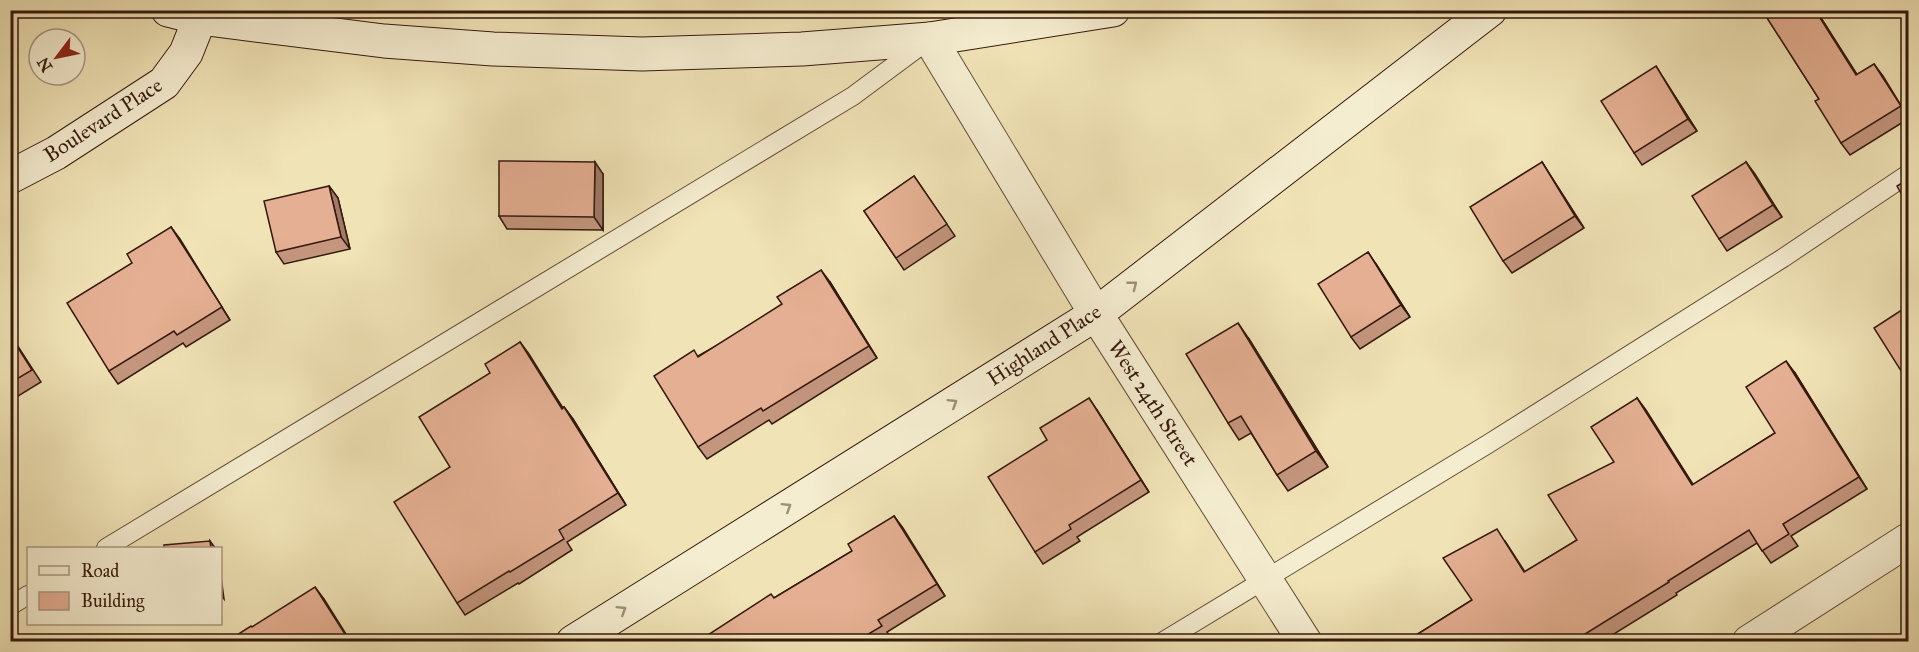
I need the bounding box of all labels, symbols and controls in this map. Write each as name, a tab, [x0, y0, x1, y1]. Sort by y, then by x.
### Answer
north arrow	[27, 27, 87, 87]
text: N	[33, 54, 56, 75]
street label: Boulevard Place	[39, 72, 167, 168]
one-way arrow	[1126, 281, 1137, 292]
street label: Highland Place	[982, 298, 1106, 391]
street label: West 24th Street	[1103, 335, 1204, 471]
one-way arrow	[946, 400, 957, 411]
one-way arrow	[781, 503, 792, 514]
legend	[27, 547, 222, 625]
text: Road	[81, 560, 119, 582]
text: Building	[81, 590, 145, 613]
one-way arrow	[616, 606, 626, 618]

